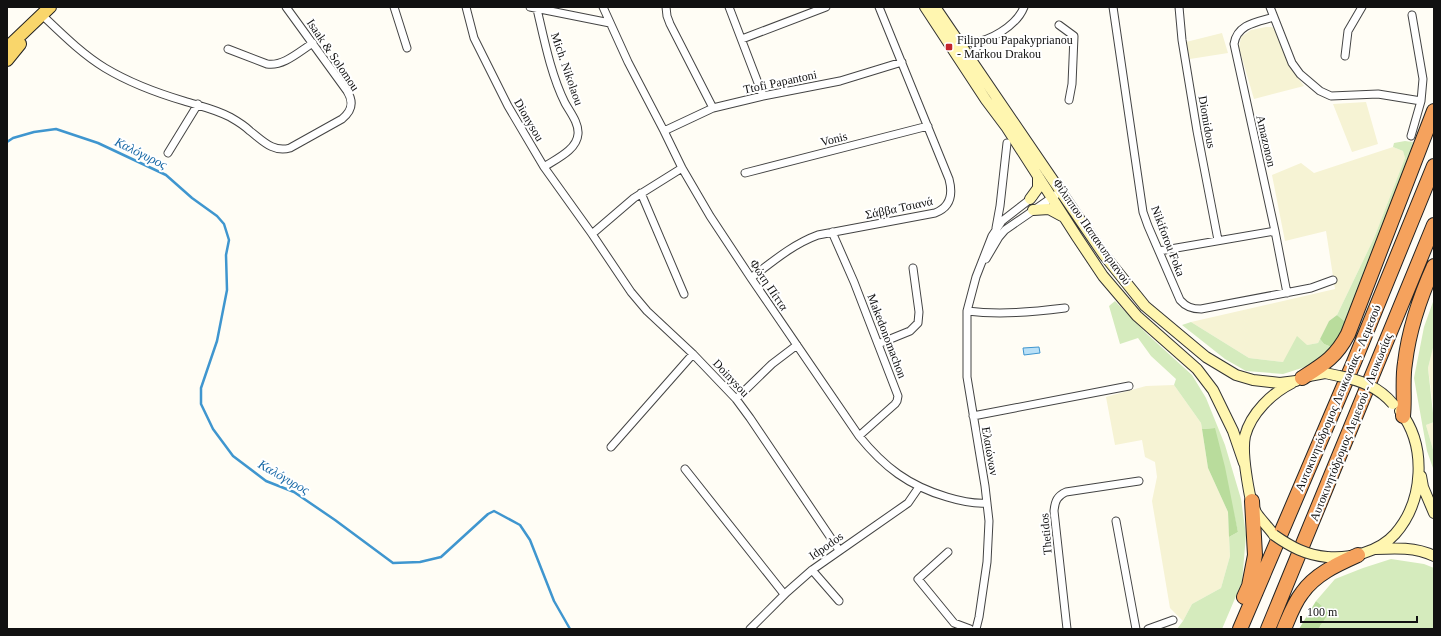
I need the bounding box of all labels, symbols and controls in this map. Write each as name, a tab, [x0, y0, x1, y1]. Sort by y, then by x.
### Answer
street label: Isaak & Solomou	[304, 16, 362, 94]
street label: Mich. Nikolaou	[548, 31, 586, 107]
place label: Filippou Papakyprianou - Markou Drakou	[957, 33, 1073, 61]
marker: Filippou Papakyprianou - Markou Drakou	[944, 42, 954, 52]
street label: Ttofi Papantoni	[742, 67, 819, 97]
street label: Diomidous	[1195, 95, 1219, 150]
street label: Dionysou	[511, 96, 547, 144]
street label: Amazonon	[1253, 114, 1279, 168]
street label: Vonis	[819, 129, 849, 149]
water label: Καλόγυρος	[111, 133, 170, 172]
street label: Φίλιππου Παπακυπριανού	[1050, 176, 1134, 288]
street label: Σάββα Τσιανά	[864, 194, 935, 222]
street label: Nikiforou Foka	[1148, 204, 1188, 279]
street label: Φώτη Πίττα	[747, 257, 792, 314]
street label: Makedonomachon	[864, 292, 910, 380]
street label: Αυτοκινητόδρομος Λευκωσίας - Λεμεσού	[1292, 302, 1384, 494]
street label: Αυτοκινητόδρομος Λεμεσού - Λευκωσίας	[1307, 331, 1395, 523]
street label: Doinysou	[710, 356, 752, 400]
street label: Ελαιώνων	[979, 426, 1001, 477]
water label: Καλόγυρος	[255, 456, 313, 498]
street label: Thetidos	[1037, 512, 1055, 556]
street label: Idpodos	[806, 529, 846, 563]
scale bar	[1301, 598, 1417, 624]
text: 100 m	[1307, 605, 1338, 619]

